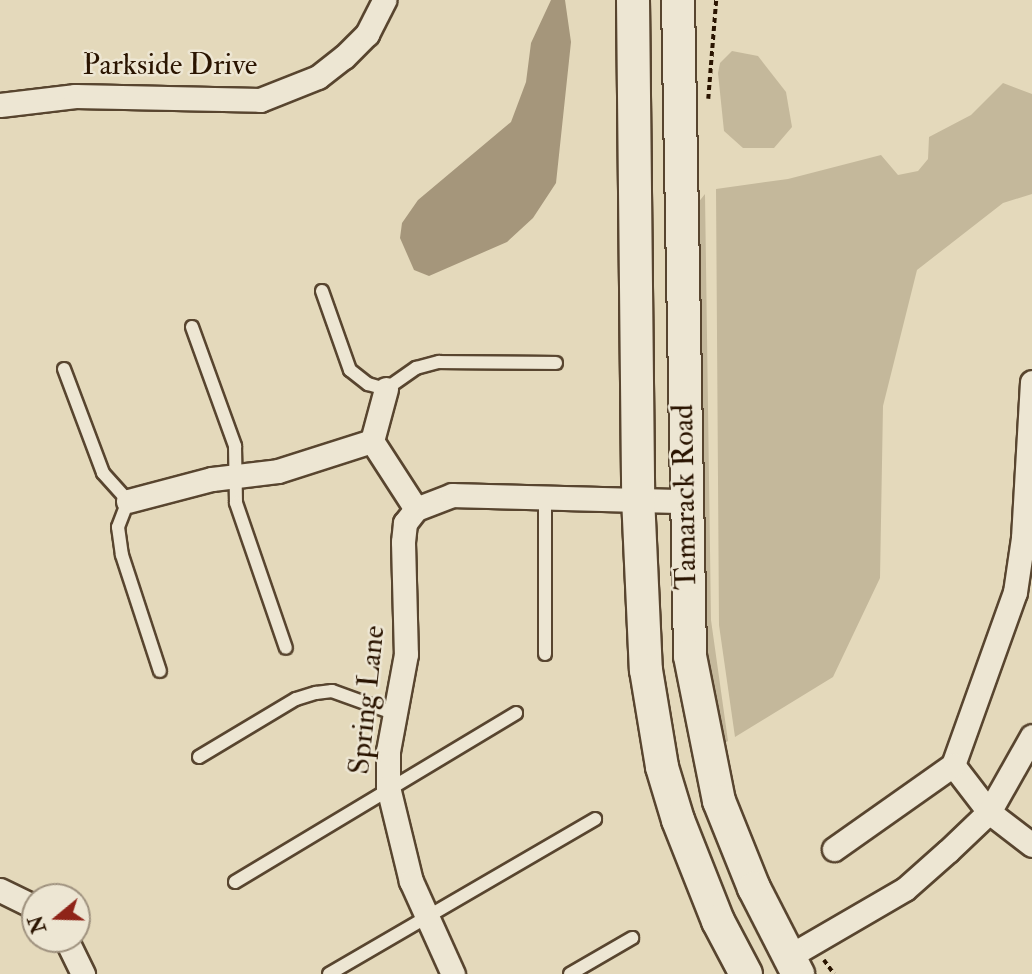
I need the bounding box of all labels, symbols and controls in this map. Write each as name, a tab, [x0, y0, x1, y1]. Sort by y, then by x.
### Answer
street label: Parkside Drive	[83, 47, 257, 83]
street label: Tamarack Road	[665, 404, 705, 590]
street label: Spring Lane	[341, 624, 393, 776]
north arrow	[21, 883, 91, 953]
text: N	[24, 912, 52, 936]

